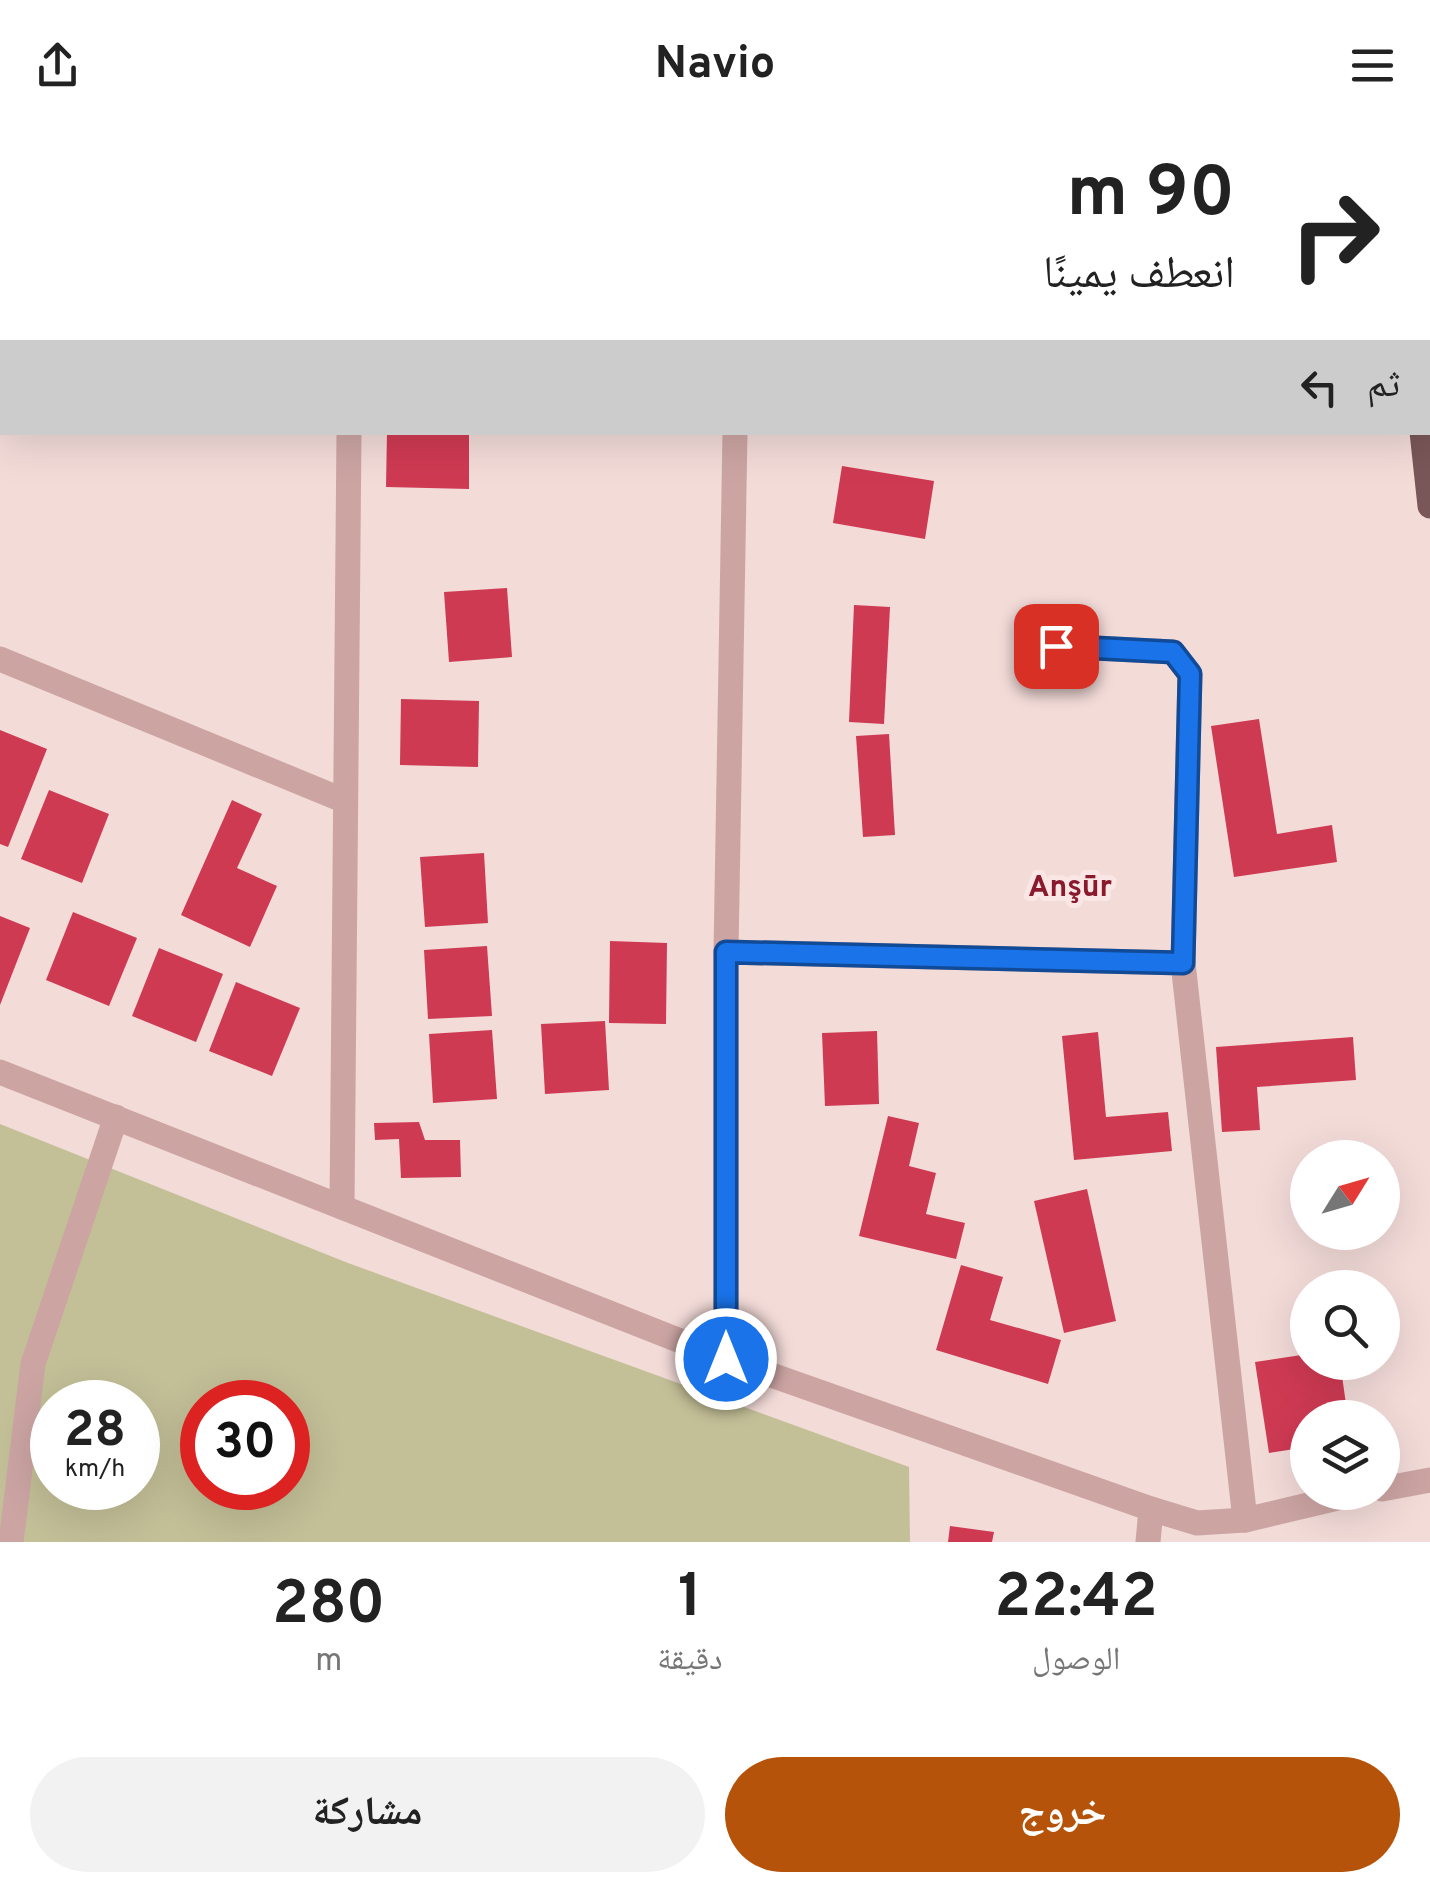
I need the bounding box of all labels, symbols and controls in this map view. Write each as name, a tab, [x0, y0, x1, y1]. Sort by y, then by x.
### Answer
text: Navio	[655, 37, 775, 94]
icon: share	[30, 38, 85, 93]
icon: menu	[1345, 38, 1400, 93]
text: 90 m	[1067, 152, 1235, 241]
icon: right	[1270, 170, 1400, 300]
text: انعطف يمينًا	[1043, 247, 1235, 304]
icon: left	[1292, 360, 1347, 415]
text: ثم	[1367, 362, 1400, 411]
pin	[1014, 604, 1099, 689]
icon: arrive	[1029, 619, 1084, 674]
district label: Anşūr	[1028, 870, 1113, 907]
north arrow	[1290, 1140, 1400, 1250]
map controls	[1290, 1140, 1400, 1510]
button: search	[1290, 1270, 1400, 1380]
position arrow	[674, 1307, 778, 1411]
speed limit sign: 30	[180, 1380, 310, 1510]
button: layers	[1290, 1400, 1400, 1510]
text: 28	[64, 1401, 126, 1464]
text: km/h	[65, 1454, 125, 1486]
text: 1	[678, 1562, 702, 1638]
text: 22:42	[995, 1562, 1158, 1638]
text: 280	[272, 1569, 385, 1645]
text: دقيقة	[657, 1641, 722, 1681]
text: الوصول	[1032, 1641, 1120, 1681]
text: m	[315, 1642, 342, 1682]
button: مشاركة	[30, 1757, 705, 1872]
button: خروج	[725, 1757, 1400, 1872]

